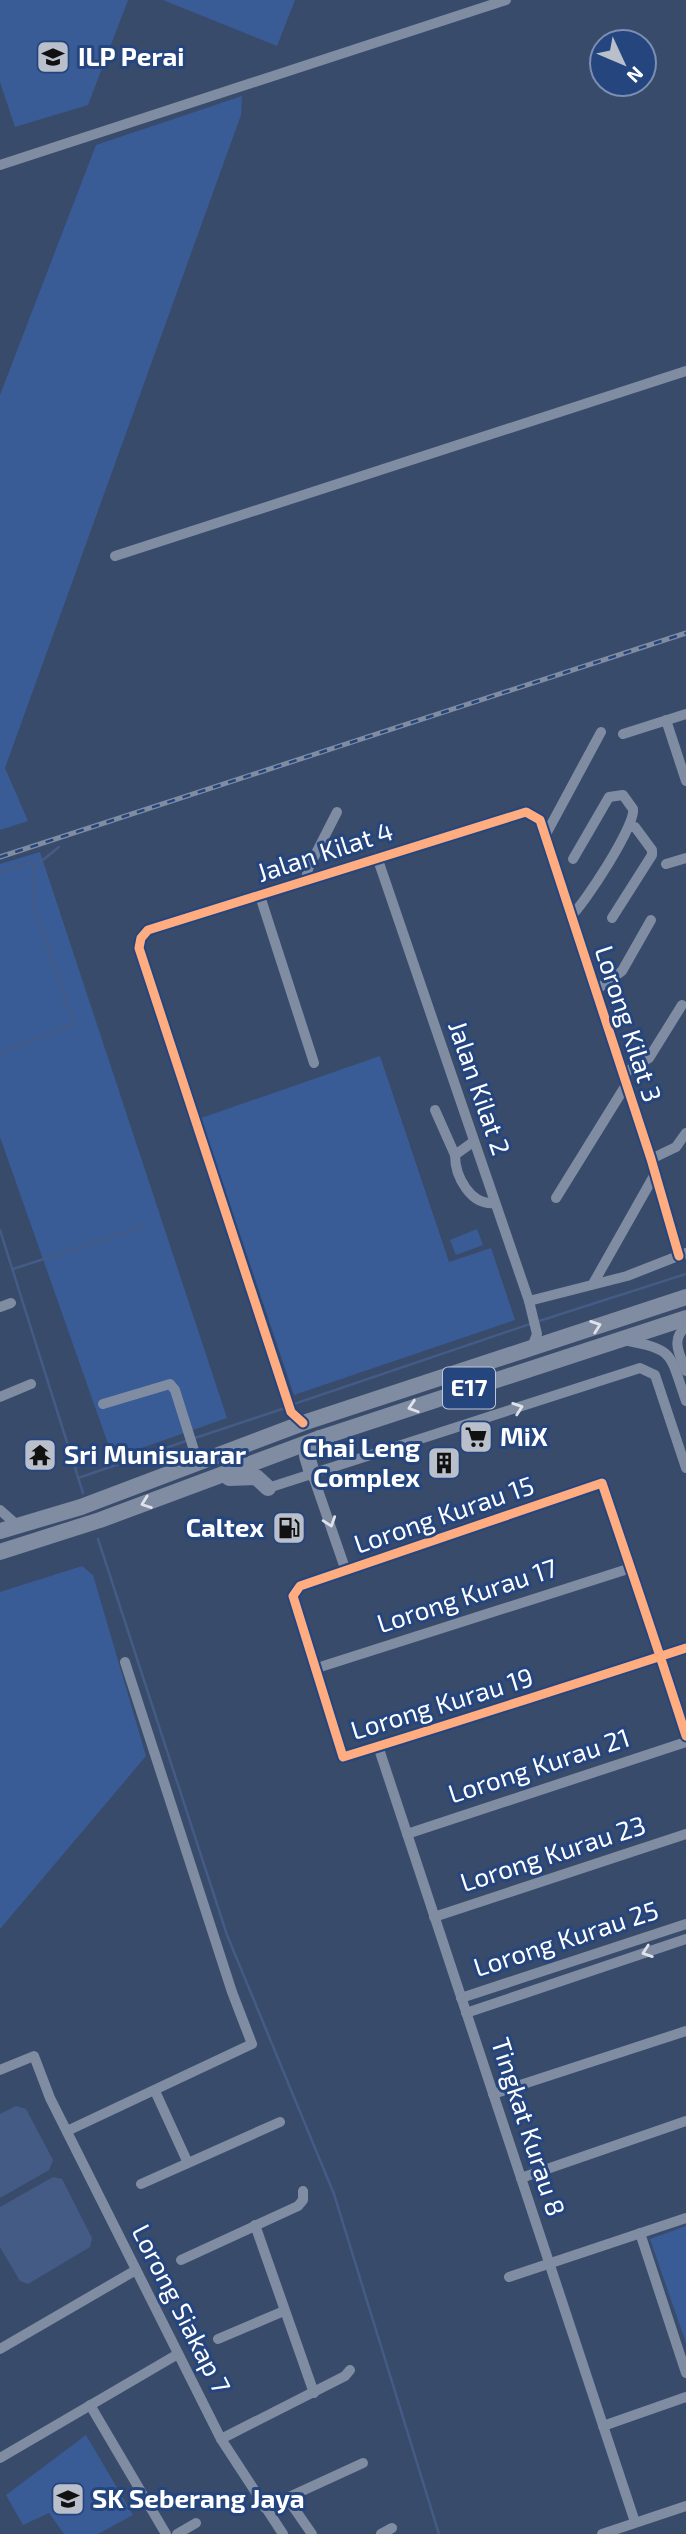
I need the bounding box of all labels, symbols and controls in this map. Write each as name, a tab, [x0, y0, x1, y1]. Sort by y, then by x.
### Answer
north arrow	[588, 28, 658, 98]
school or university icon: ILP Perai	[34, 38, 72, 76]
place label: ILP Perai	[78, 40, 184, 71]
text: N	[623, 62, 649, 88]
street label: Jalan Kilat 4	[252, 814, 397, 887]
street label: Lorong Kilat 3	[590, 942, 669, 1106]
street label: Jalan Kilat 2	[443, 1016, 518, 1159]
one-way arrow	[589, 1320, 602, 1334]
road number: E17	[443, 1368, 495, 1408]
one-way arrow	[408, 1398, 420, 1413]
one-way arrow	[511, 1402, 523, 1416]
supermarket icon: MiX	[457, 1418, 495, 1456]
place label: MiX	[500, 1420, 548, 1451]
place label: Chai Leng Complex	[302, 1431, 420, 1492]
temple icon: Sri Munisuarar	[21, 1436, 59, 1474]
place label: Sri Munisuarar	[64, 1438, 246, 1469]
building icon: Chai Leng Complex	[425, 1444, 463, 1482]
street label: Lorong Kurau 15	[350, 1468, 537, 1559]
one-way arrow	[141, 1495, 153, 1509]
fuel station icon: Caltex	[270, 1509, 308, 1547]
place label: Caltex	[186, 1511, 264, 1542]
one-way arrow	[322, 1515, 336, 1527]
street label: Lorong Kurau 17	[373, 1551, 560, 1638]
street label: Lorong Kurau 19	[347, 1660, 536, 1745]
street label: Lorong Kurau 21	[444, 1721, 633, 1808]
street label: Lorong Kurau 23	[456, 1808, 649, 1897]
street label: Lorong Kurau 25	[469, 1893, 662, 1982]
one-way arrow	[641, 1944, 653, 1958]
street label: Tingkat Kurau 8	[486, 2034, 573, 2220]
street label: Lorong Siakap 7	[126, 2219, 238, 2398]
school or university icon: SK Seberang Jaya	[49, 2480, 87, 2518]
place label: SK Seberang Jaya	[92, 2482, 305, 2514]

